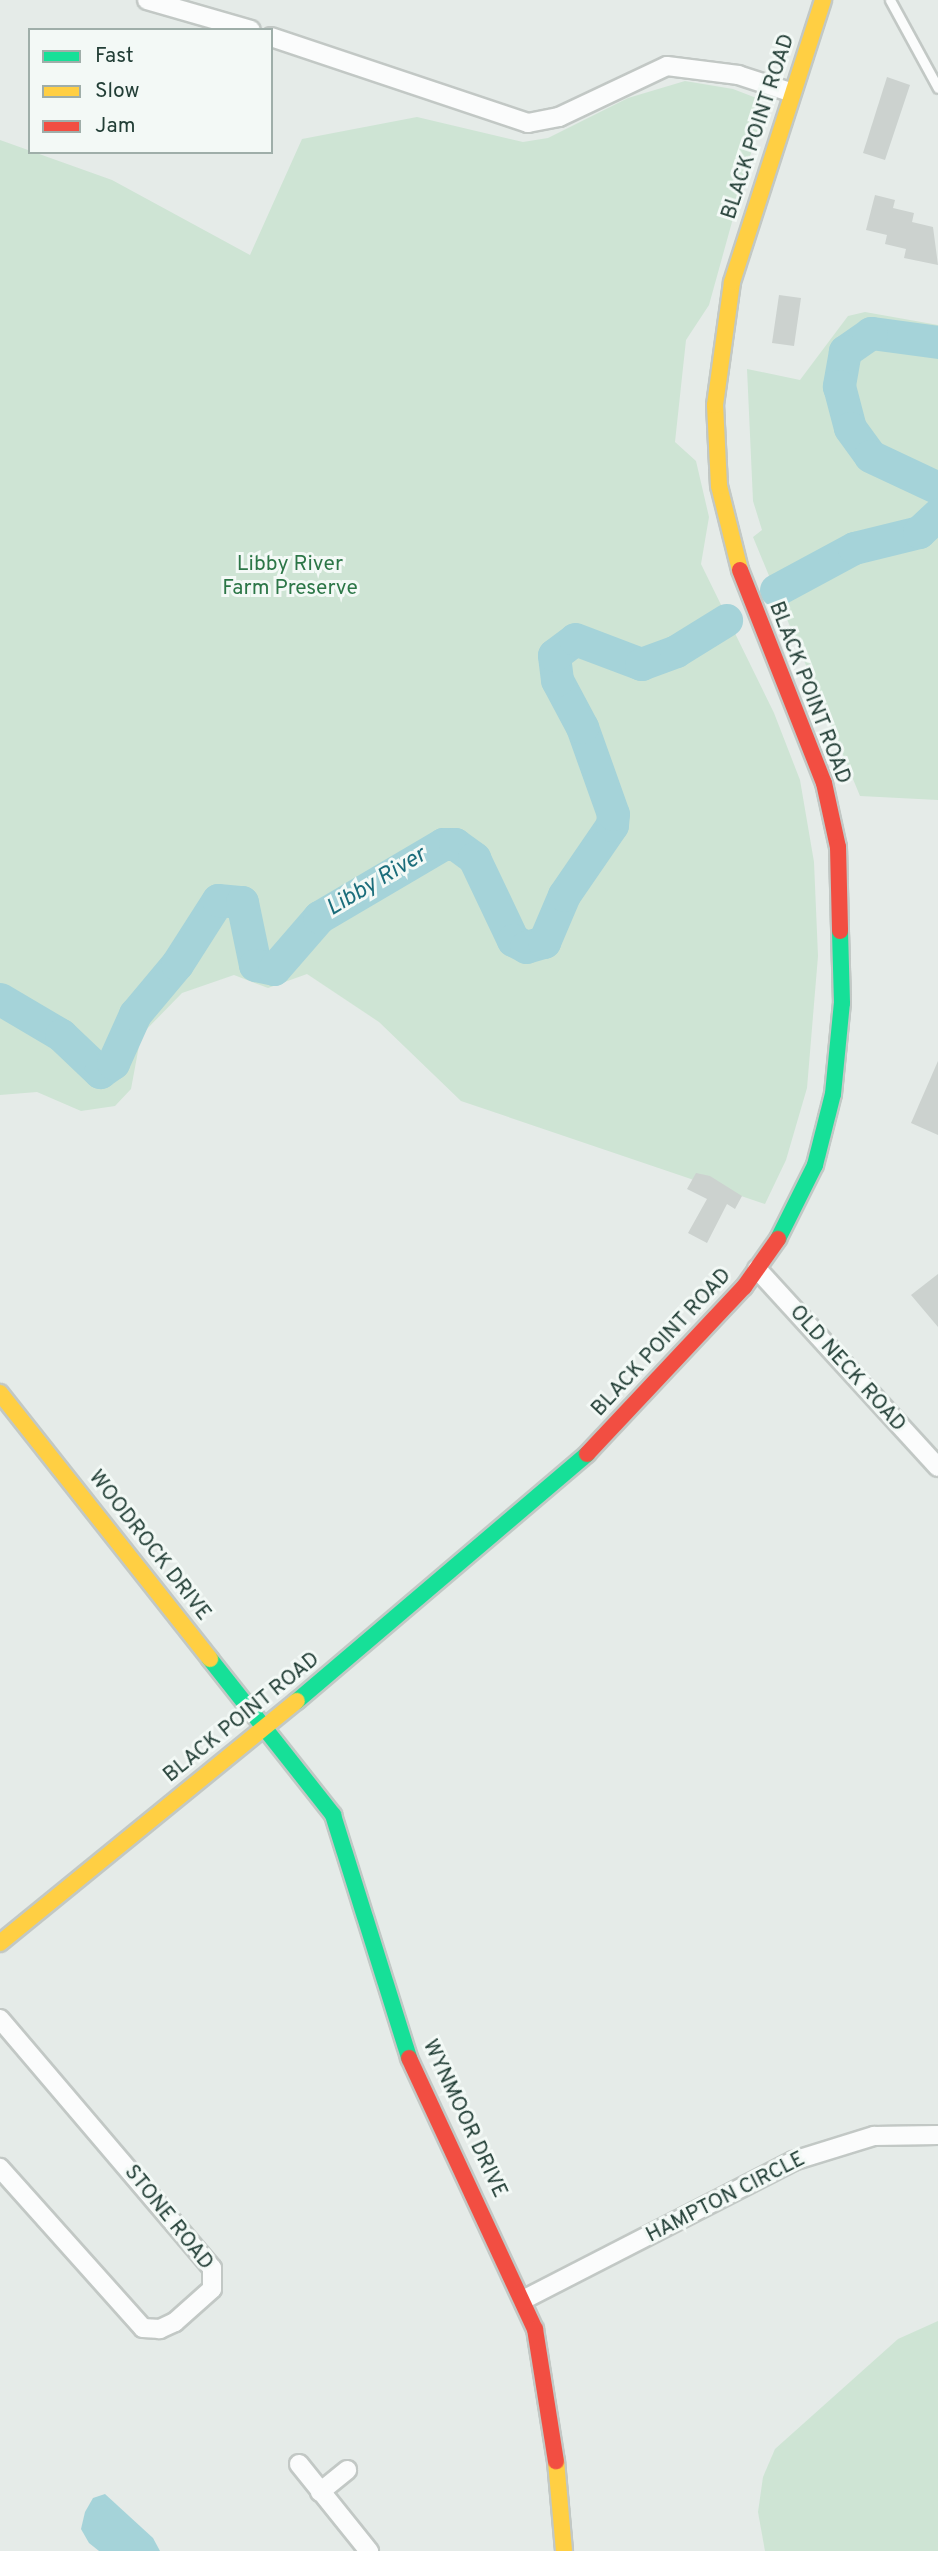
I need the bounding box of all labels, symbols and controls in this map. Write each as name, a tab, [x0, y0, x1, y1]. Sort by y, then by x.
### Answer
legend	[28, 28, 273, 154]
street label: BLACK POINT ROAD	[717, 31, 801, 223]
text: Fast	[95, 43, 134, 70]
text: Slow	[95, 78, 140, 105]
text: Jam	[95, 113, 136, 140]
park label: Libby River Farm Preserve	[222, 552, 358, 602]
street label: BLACK POINT ROAD	[762, 598, 856, 788]
water label: Libby River	[322, 842, 432, 924]
street label: BLACK POINT ROAD	[587, 1263, 737, 1423]
street label: OLD NECK ROAD	[784, 1300, 910, 1438]
street label: WOODROCK DRIVE	[82, 1466, 216, 1626]
street label: BLACK POINT ROAD	[159, 1647, 325, 1789]
street label: WYNMOOR DRIVE	[416, 2036, 512, 2202]
street label: HAMPTON CIRCLE	[642, 2147, 810, 2249]
street label: STONE ROAD	[118, 2161, 218, 2275]

